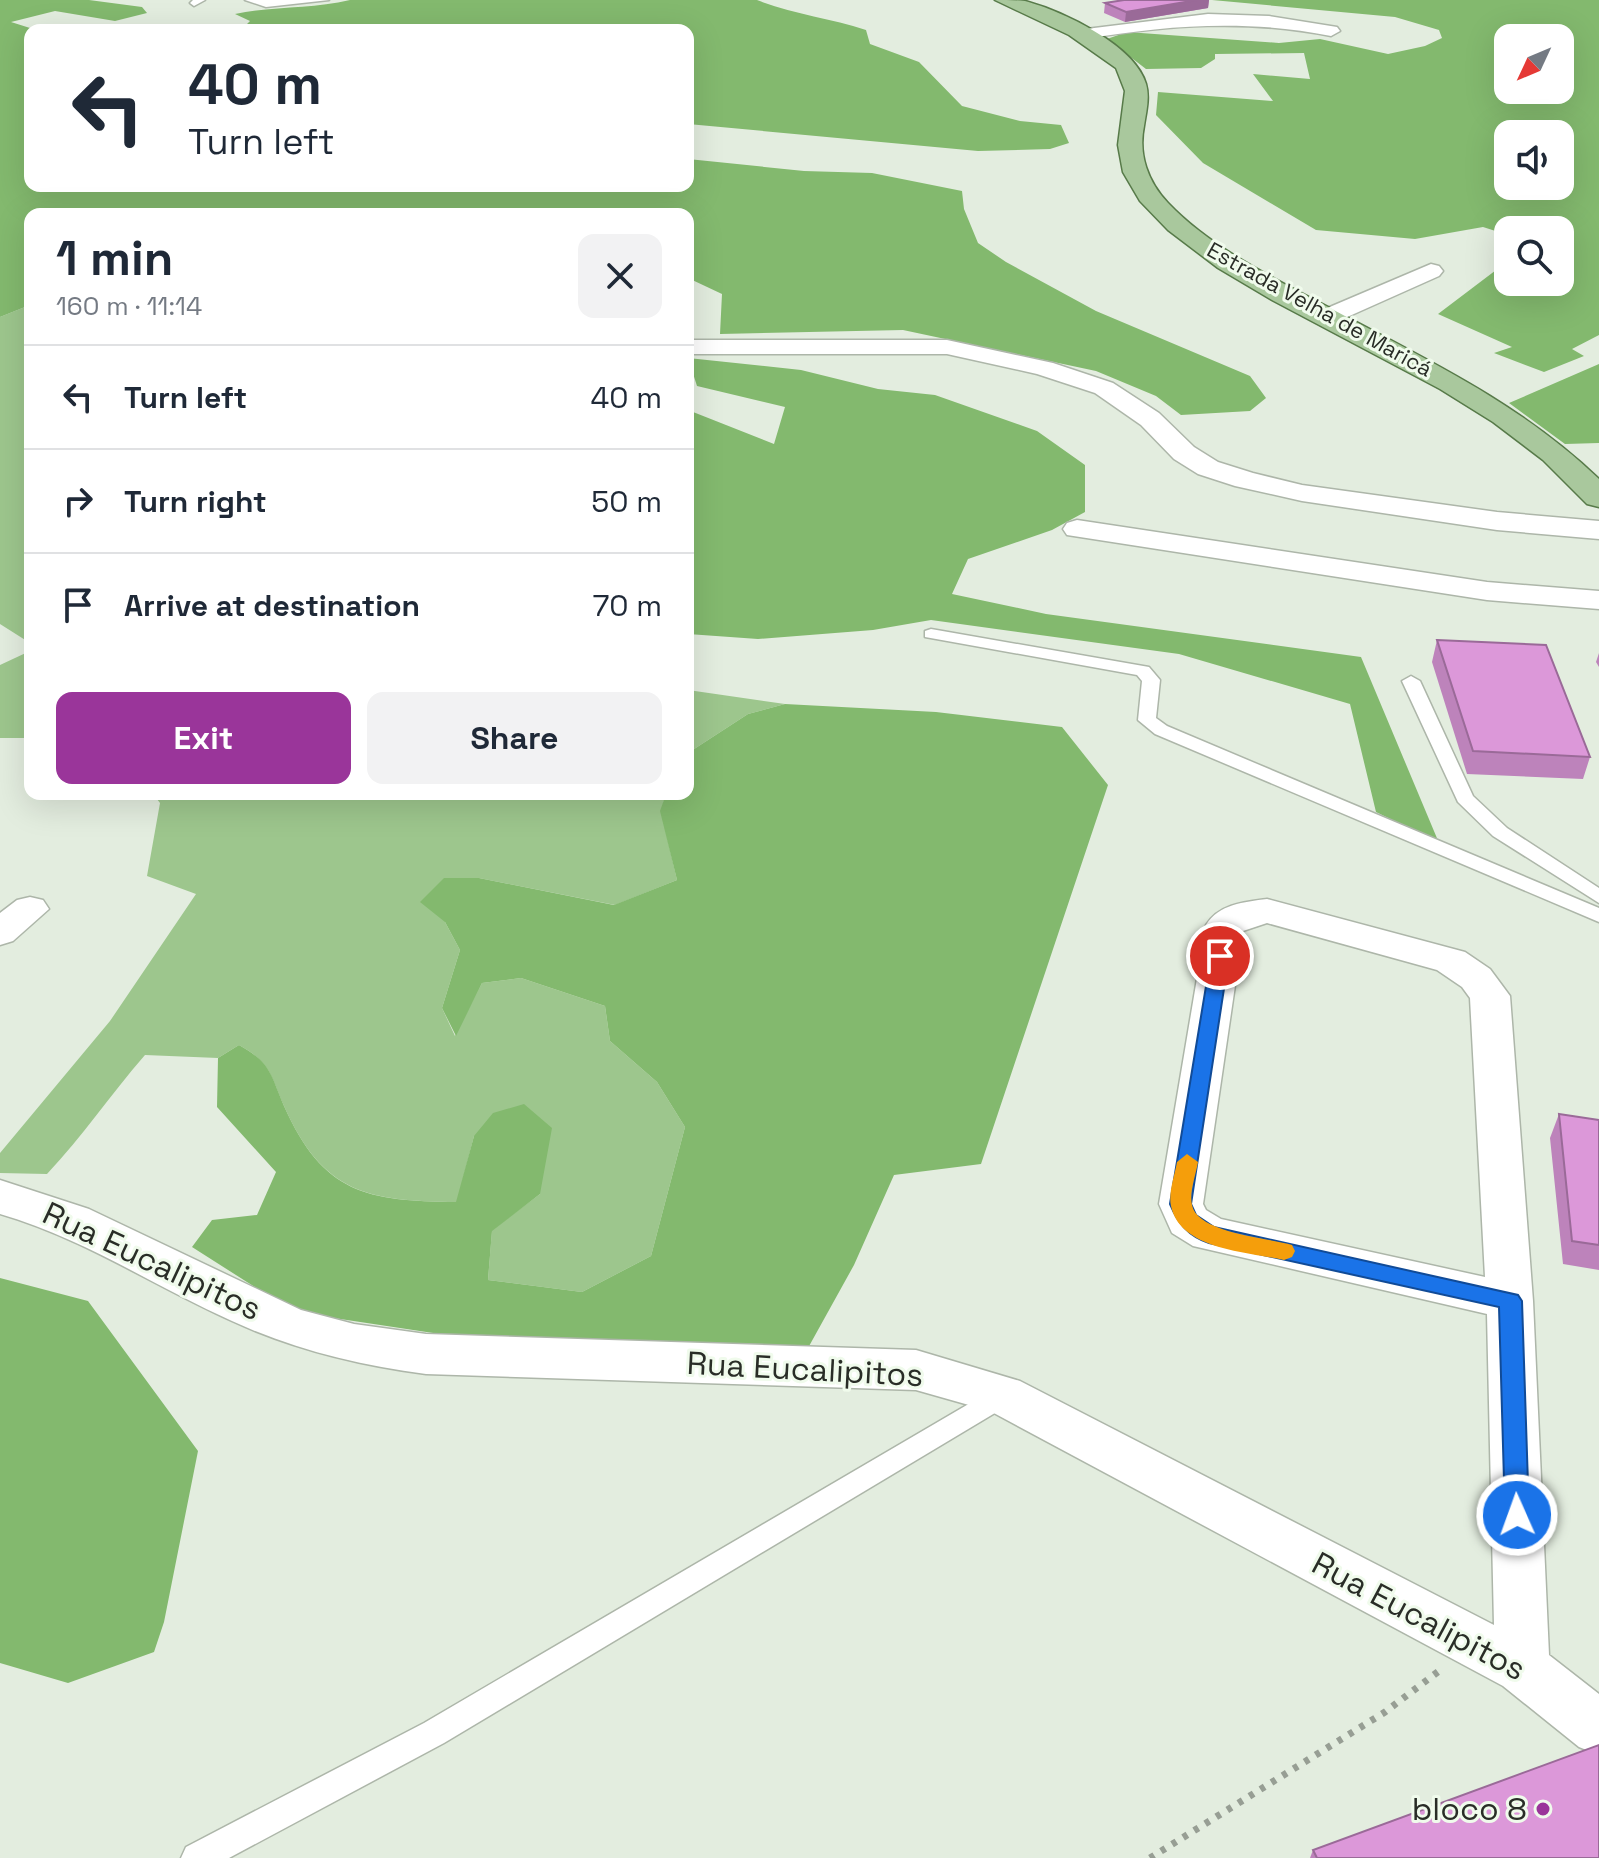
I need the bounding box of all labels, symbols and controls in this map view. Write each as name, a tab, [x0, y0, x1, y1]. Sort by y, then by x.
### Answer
north arrow	[1494, 24, 1574, 104]
map controls	[1494, 24, 1574, 296]
text: 40 m	[188, 49, 322, 120]
icon: left	[56, 56, 160, 160]
text: Turn left	[188, 119, 335, 165]
button: sound	[1494, 120, 1574, 200]
button: search	[1494, 216, 1574, 296]
text: 1 min	[56, 228, 173, 289]
button: close	[578, 234, 662, 318]
street label: Estrada Velha de Maricá	[1202, 235, 1438, 383]
text: 160 m · 11:14	[56, 289, 202, 323]
icon: left	[56, 375, 100, 419]
text: Turn left	[124, 378, 247, 417]
text: 40 m	[591, 378, 662, 417]
icon: right	[56, 479, 100, 523]
text: Turn right	[124, 482, 267, 521]
text: 50 m	[591, 482, 662, 521]
icon: arrive	[56, 583, 100, 627]
text: Arrive at destination	[124, 586, 420, 625]
text: 70 m	[593, 586, 662, 625]
button: Exit	[56, 692, 351, 784]
button: Share	[367, 692, 662, 784]
pin	[1186, 922, 1254, 990]
icon: arrive	[1198, 934, 1242, 978]
street label: Rua Eucalipitos	[36, 1193, 268, 1329]
street label: Rua Eucalipitos	[686, 1343, 924, 1395]
position arrow	[1475, 1473, 1559, 1557]
street label: Rua Eucalipitos	[1305, 1543, 1533, 1689]
place label: bloco 8	[1412, 1789, 1527, 1829]
marker: bloco 8	[1534, 1800, 1552, 1818]

